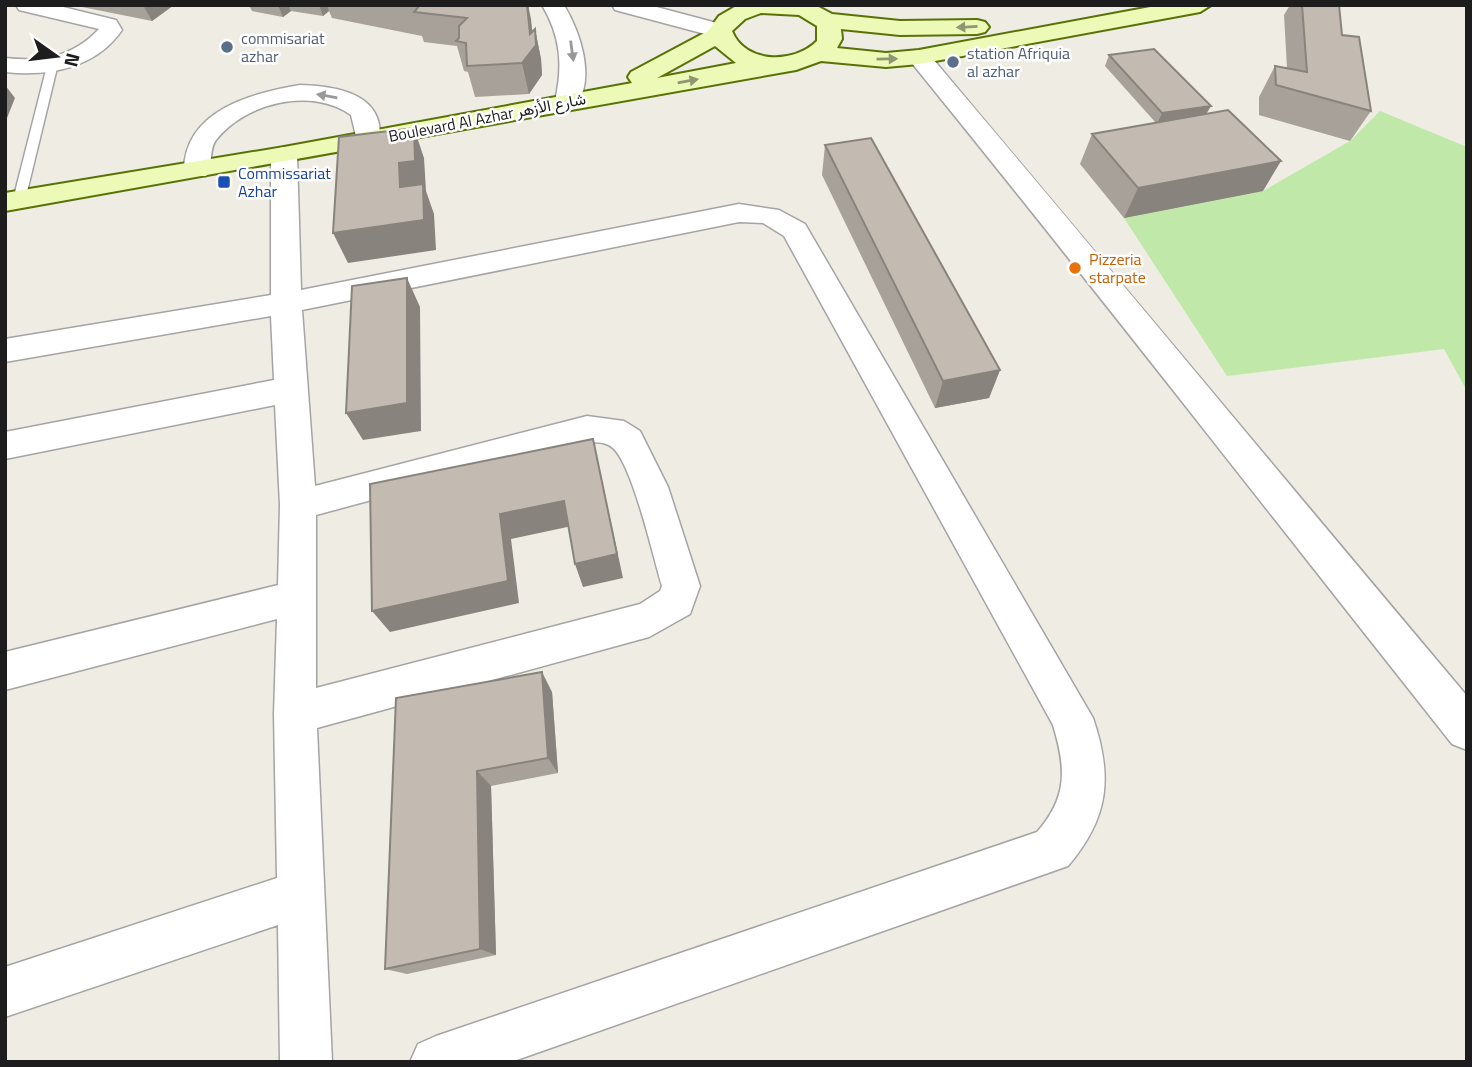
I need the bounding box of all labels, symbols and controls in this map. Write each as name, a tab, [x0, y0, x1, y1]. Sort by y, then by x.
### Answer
north arrow	[21, 21, 91, 91]
one-way arrow	[956, 22, 978, 33]
place label: commisariat azhar	[241, 26, 325, 68]
marker: commisariat azhar	[219, 39, 235, 55]
one-way arrow	[566, 40, 577, 62]
place label: station Afriquia al azhar	[967, 41, 1070, 83]
text: N	[57, 50, 89, 70]
one-way arrow	[876, 53, 898, 65]
marker: station Afriquia al azhar	[945, 54, 961, 70]
one-way arrow	[677, 76, 699, 87]
street label: Boulevard Al Azhar شارع الأزهر	[386, 86, 588, 148]
one-way arrow	[316, 90, 338, 101]
place label: Commissariat Azhar	[238, 161, 331, 203]
marker: Commissariat Azhar	[216, 174, 232, 190]
place label: Pizzeria starpate	[1089, 247, 1146, 289]
marker: Pizzeria starpate	[1067, 260, 1083, 276]

